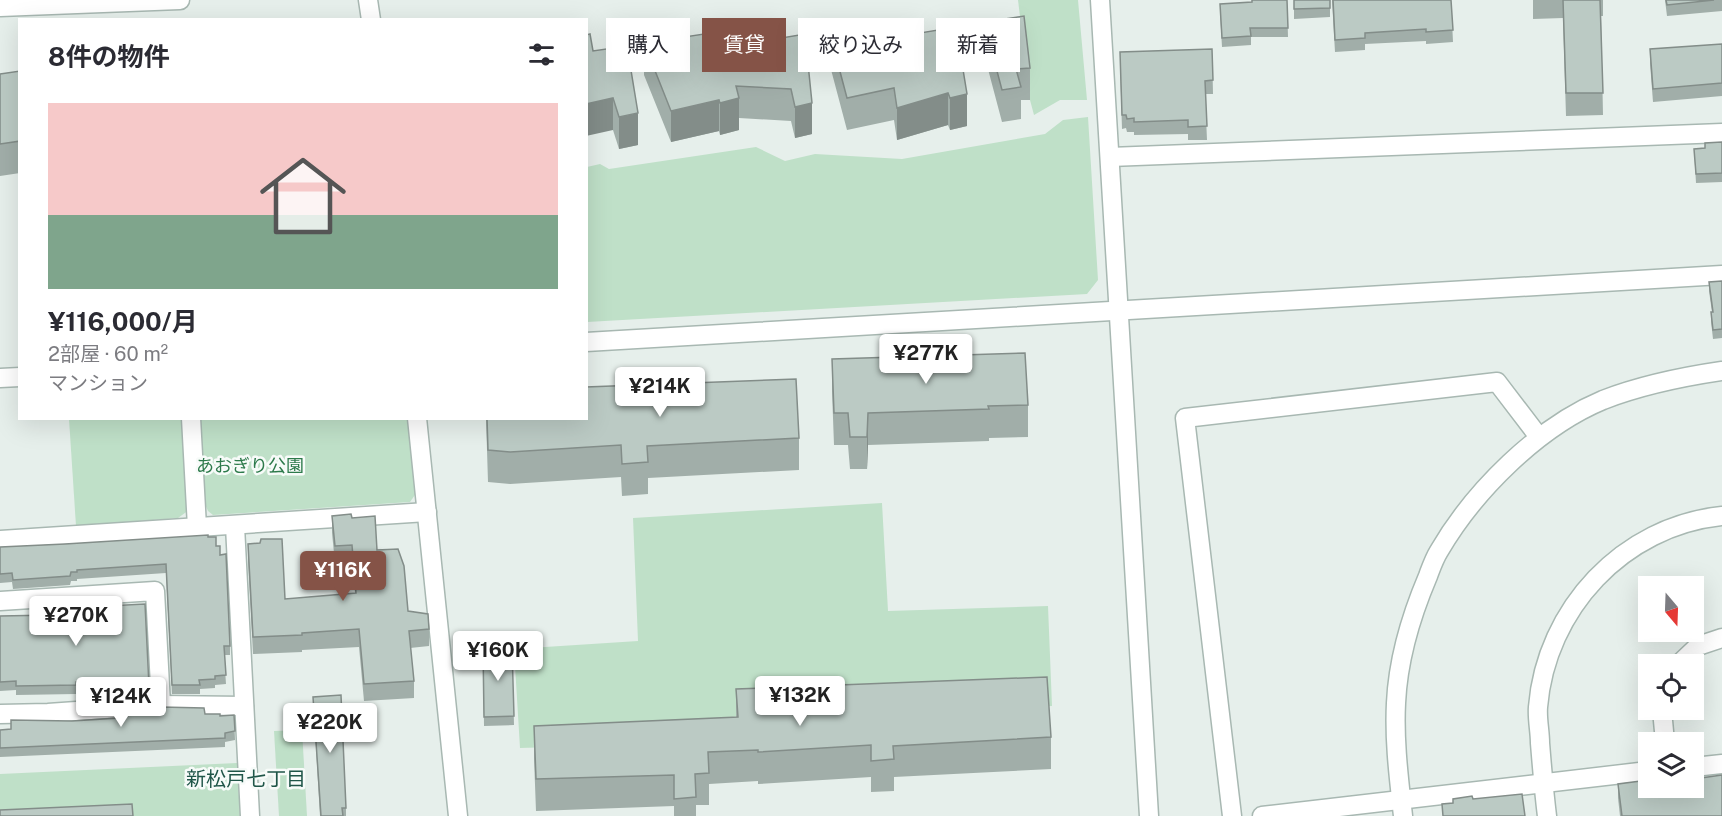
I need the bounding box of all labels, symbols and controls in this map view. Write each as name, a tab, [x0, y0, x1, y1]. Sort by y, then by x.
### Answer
chip: 購入	[606, 18, 690, 72]
chip: 賃貸	[702, 18, 786, 72]
chip: 絞り込み	[798, 18, 924, 72]
chip: 新着	[936, 18, 1020, 72]
icon: filters	[525, 38, 558, 71]
text: 8件の物件	[48, 41, 169, 72]
icon: home	[249, 142, 357, 250]
text: ¥116,000/月	[48, 306, 198, 337]
pin: ¥277K	[884, 334, 968, 385]
text: ¥277K	[893, 341, 959, 365]
text: 2部屋 · 60 m²	[48, 342, 168, 366]
pin: ¥214K	[618, 367, 702, 418]
text: マンション	[48, 371, 148, 395]
text: ¥214K	[629, 374, 691, 398]
park label: あおぎり公園	[196, 455, 304, 476]
pin: ¥116K	[301, 551, 385, 602]
text: ¥116K	[314, 558, 372, 582]
north arrow	[1638, 576, 1704, 642]
map controls	[1638, 576, 1704, 798]
pin: ¥270K	[34, 596, 118, 647]
text: ¥270K	[43, 603, 109, 627]
pin: ¥160K	[456, 631, 540, 682]
text: ¥160K	[467, 638, 529, 662]
button: locate	[1638, 654, 1704, 720]
pin: ¥132K	[758, 676, 842, 727]
pin: ¥124K	[79, 677, 163, 728]
text: ¥132K	[769, 683, 831, 707]
text: ¥124K	[90, 684, 152, 708]
pin: ¥220K	[288, 703, 372, 754]
text: ¥220K	[297, 710, 363, 734]
button: layers	[1638, 732, 1704, 798]
district label: 新松戸七丁目	[186, 767, 306, 791]

